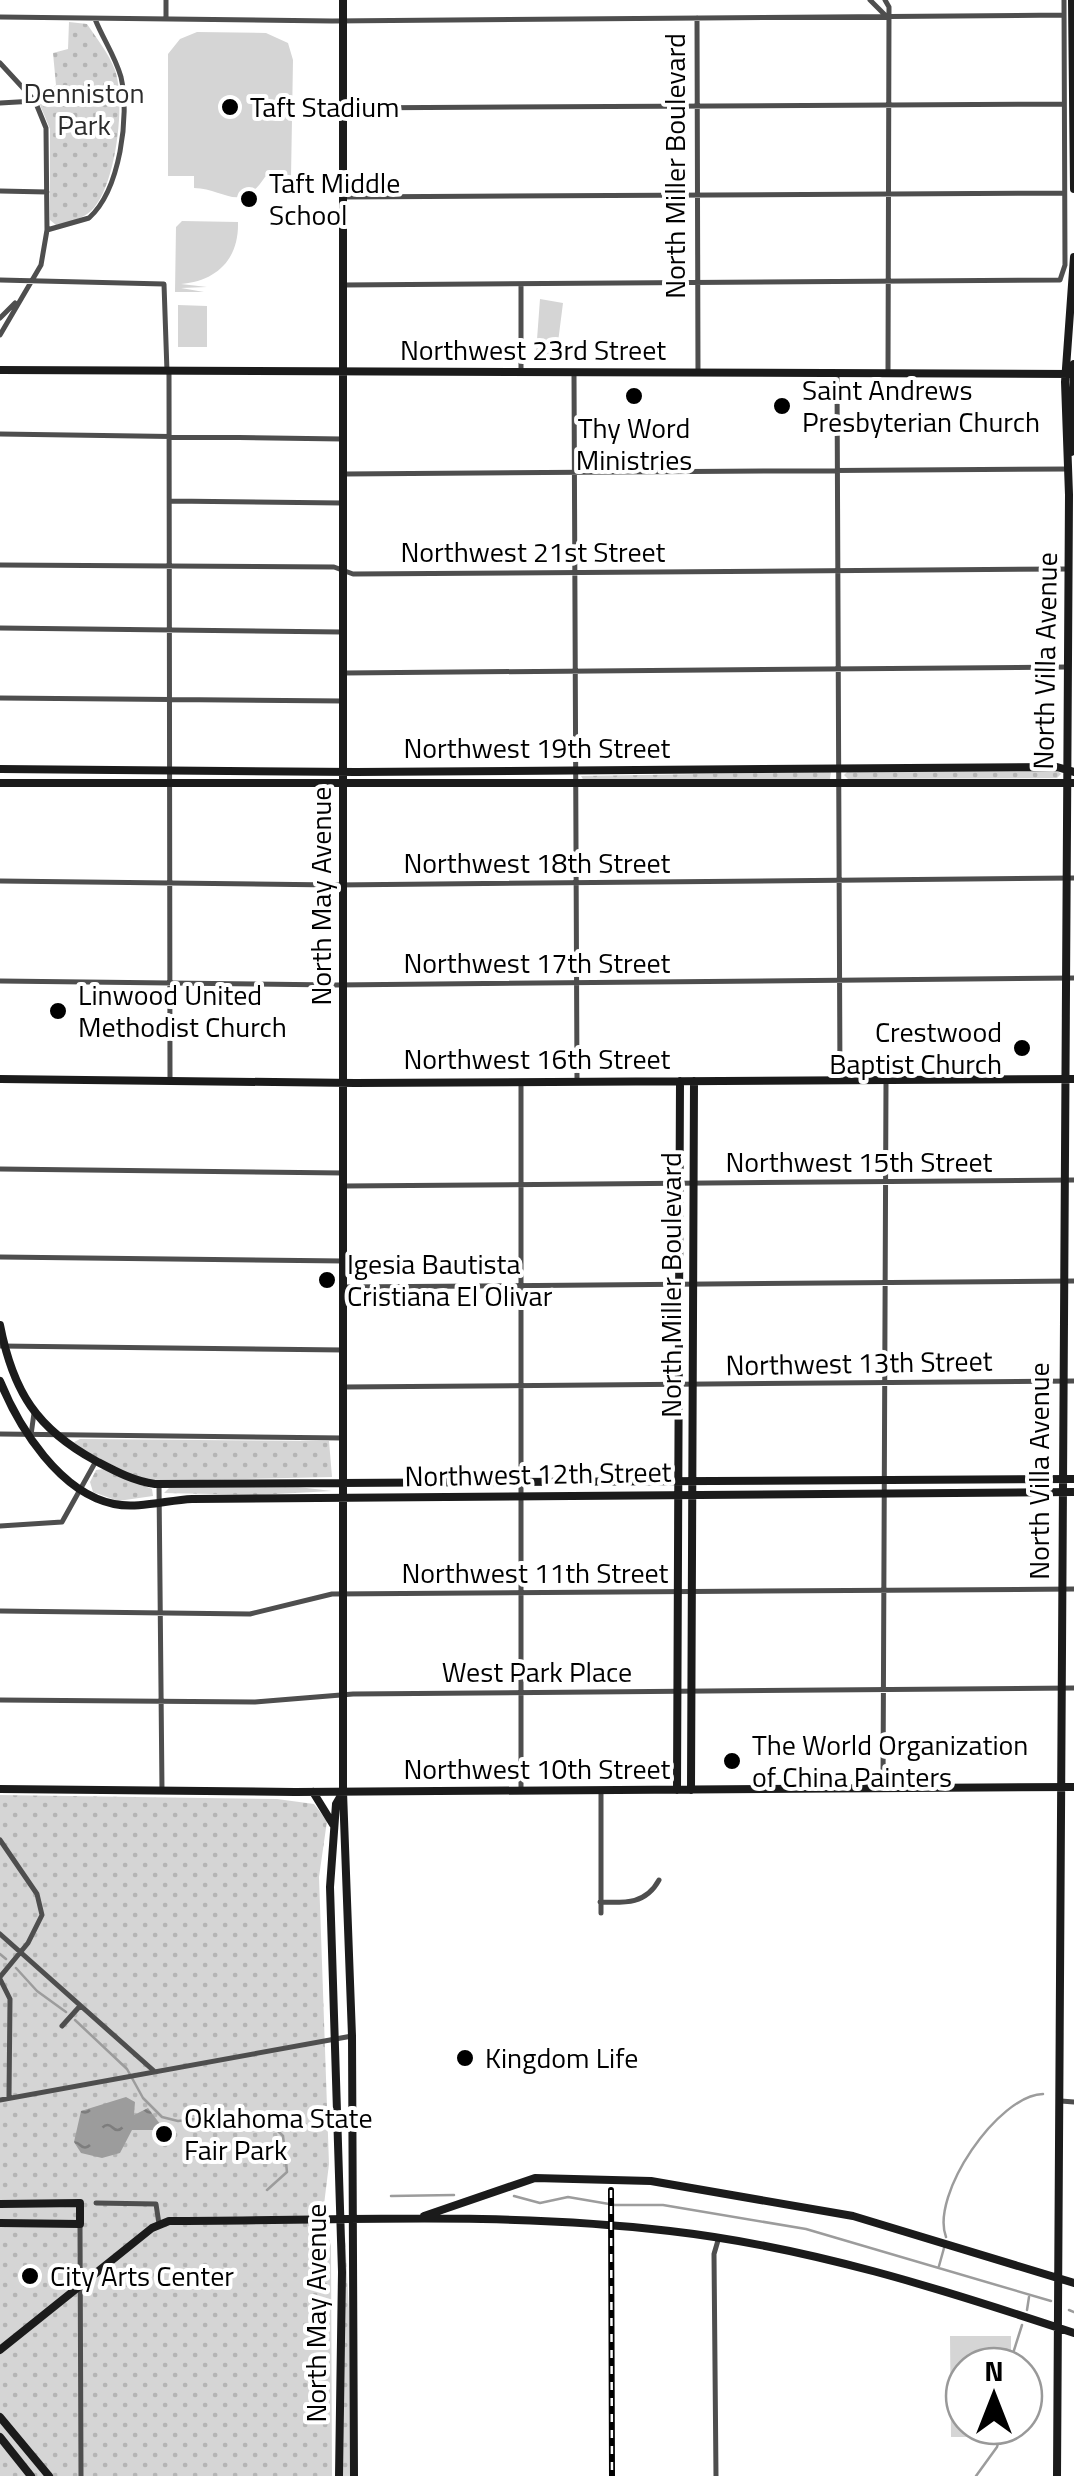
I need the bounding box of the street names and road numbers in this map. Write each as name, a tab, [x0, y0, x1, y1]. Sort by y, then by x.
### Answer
street label: North Miller Boulevard	[653, 33, 696, 299]
street label: Northwest 23rd Street	[400, 328, 666, 371]
street label: Northwest 21st Street	[401, 530, 666, 573]
street label: North Villa Avenue	[1021, 552, 1068, 770]
street label: Northwest 19th Street	[404, 726, 671, 769]
street label: North May Avenue	[299, 787, 342, 1005]
street label: Northwest 18th Street	[404, 841, 671, 884]
street label: Northwest 17th Street	[404, 941, 671, 984]
street label: Northwest 16th Street	[404, 1037, 671, 1080]
street label: Northwest 15th Street	[726, 1140, 993, 1183]
street label: North Miller Boulevard	[649, 1152, 692, 1418]
street label: Northwest 13th Street	[725, 1339, 993, 1386]
street label: North Villa Avenue	[1017, 1362, 1060, 1580]
street label: Northwest 12th Street	[404, 1450, 672, 1497]
street label: Northwest 11th Street	[402, 1551, 669, 1594]
street label: West Park Place	[442, 1650, 632, 1693]
street label: Northwest 10th Street	[404, 1747, 671, 1790]
street label: North May Avenue	[294, 2204, 337, 2422]

